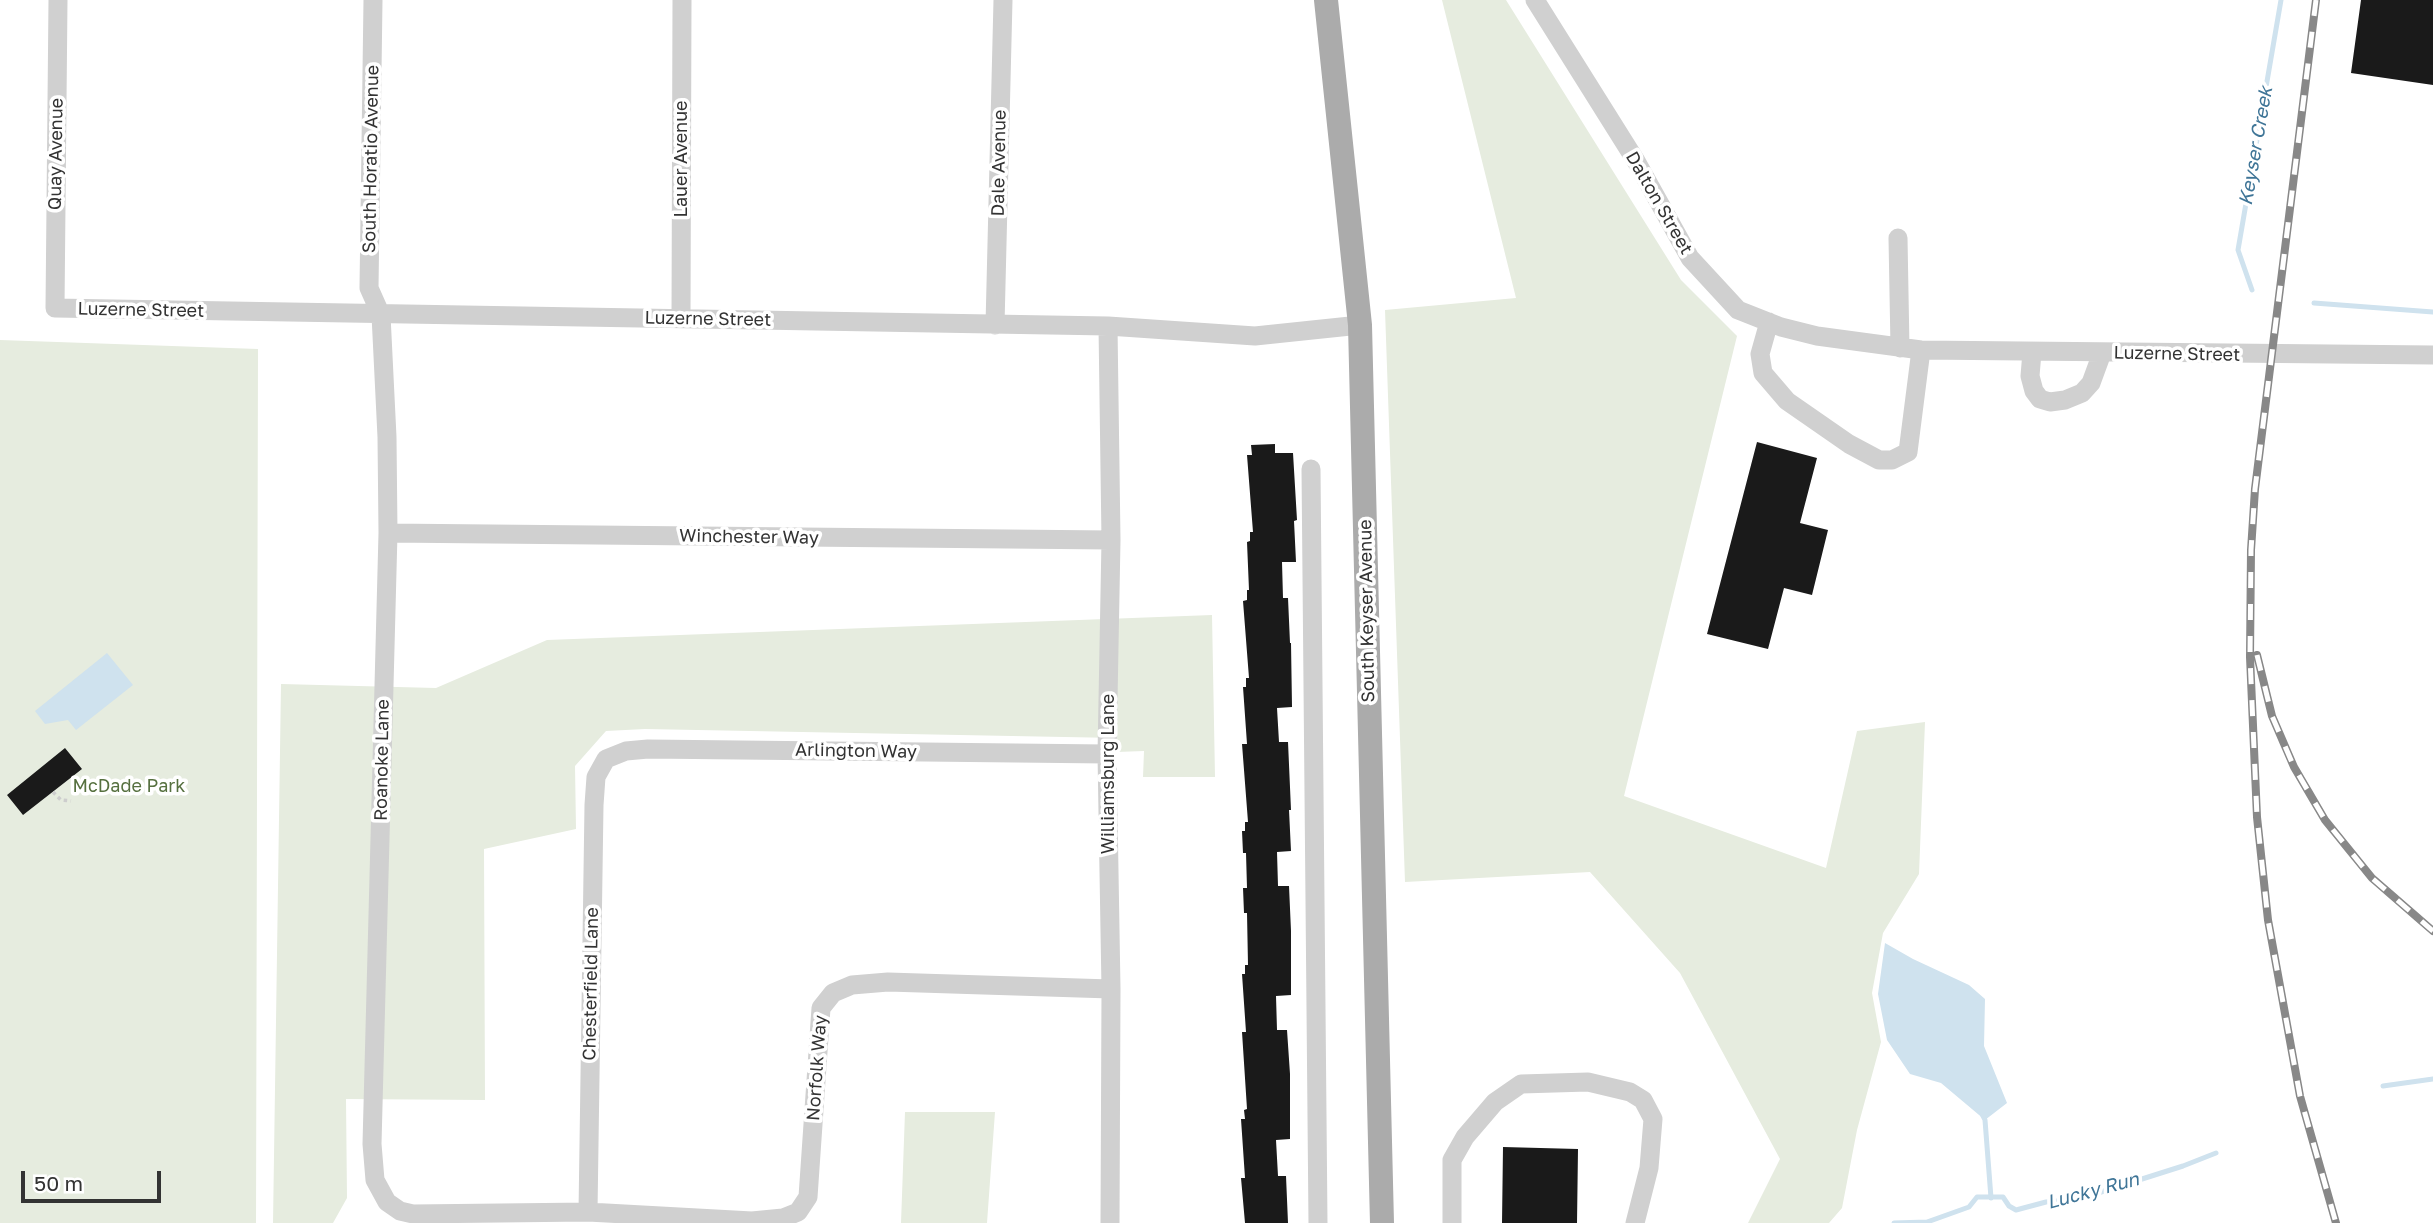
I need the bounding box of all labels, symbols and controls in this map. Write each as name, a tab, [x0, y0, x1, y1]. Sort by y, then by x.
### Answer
street label: South Horatio Avenue	[359, 65, 383, 253]
water label: Keyser Creek	[2234, 85, 2278, 207]
street label: Quay Avenue	[44, 98, 68, 210]
street label: Lauer Avenue	[670, 101, 692, 217]
street label: Dale Avenue	[987, 109, 1011, 217]
street label: Dalton Street	[1621, 148, 1697, 258]
street label: Luzerne Street	[77, 298, 205, 322]
street label: Luzerne Street	[644, 307, 772, 331]
street label: Luzerne Street	[2113, 342, 2241, 366]
street label: South Keyser Avenue	[1355, 519, 1379, 703]
street label: Winchester Way	[679, 525, 819, 549]
street label: Williamsburg Lane	[1097, 694, 1119, 854]
street label: Roanoke Lane	[370, 699, 394, 821]
street label: Arlington Way	[795, 739, 917, 763]
park label: McDade Park	[72, 775, 186, 797]
street label: Chesterfield Lane	[579, 907, 603, 1061]
street label: Norfolk Way	[803, 1014, 831, 1122]
scale bar	[24, 1156, 164, 1200]
water label: Lucky Run	[2044, 1168, 2142, 1214]
text: 50 m	[34, 1170, 83, 1196]

